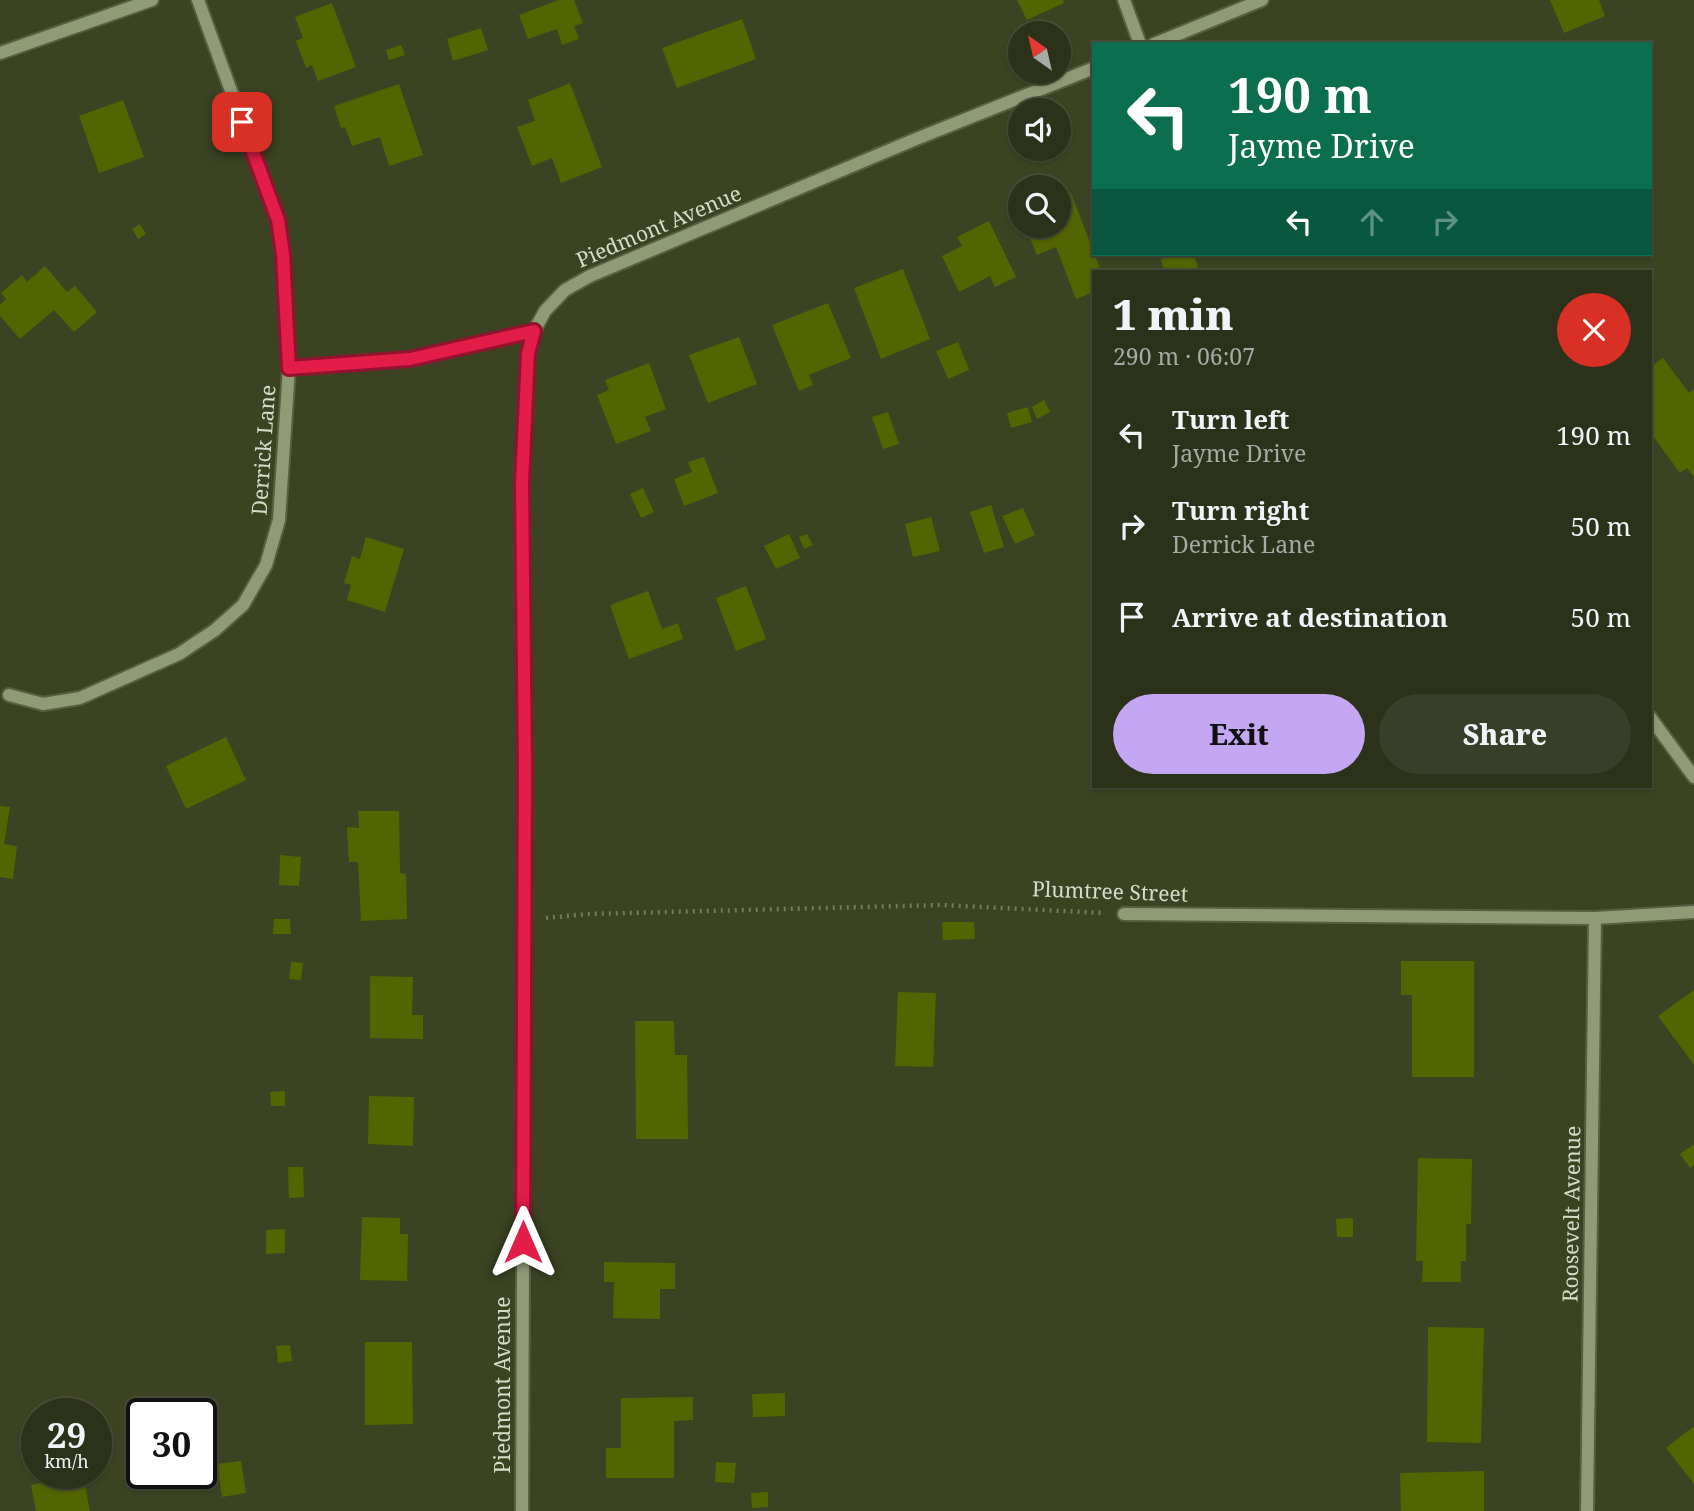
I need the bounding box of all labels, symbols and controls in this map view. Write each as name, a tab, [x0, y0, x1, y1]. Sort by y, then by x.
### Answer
north arrow	[1008, 21, 1071, 84]
map controls	[1008, 21, 1071, 238]
text: 190 m	[1228, 61, 1372, 127]
icon: left	[1113, 70, 1204, 161]
pin	[212, 92, 272, 152]
button: sound	[1008, 98, 1071, 161]
icon: arrive	[223, 103, 261, 141]
text: Jayme Drive	[1228, 124, 1415, 167]
button: search	[1008, 175, 1071, 238]
street label: Piedmont Avenue	[572, 179, 746, 274]
icon: left	[1280, 203, 1318, 241]
icon: ahead	[1353, 203, 1391, 241]
icon: right	[1426, 203, 1464, 241]
text: 1 min	[1113, 285, 1234, 342]
button: close	[1557, 293, 1631, 367]
text: 290 m · 06:07	[1113, 340, 1255, 372]
street label: Derrick Lane	[244, 384, 282, 516]
text: Turn left	[1172, 401, 1289, 437]
icon: left	[1113, 416, 1151, 454]
text: 190 m	[1556, 417, 1631, 453]
text: Jayme Drive	[1172, 437, 1306, 469]
text: Turn right	[1172, 492, 1309, 528]
icon: right	[1113, 507, 1151, 545]
text: 50 m	[1571, 508, 1631, 544]
text: Derrick Lane	[1172, 528, 1315, 560]
icon: arrive	[1113, 598, 1151, 636]
text: Arrive at destination	[1172, 599, 1448, 635]
text: 50 m	[1571, 599, 1631, 635]
button: Exit	[1113, 694, 1365, 774]
button: Share	[1379, 694, 1631, 774]
street label: Plumtree Street	[1032, 874, 1189, 908]
street label: Roosevelt Avenue	[1555, 1125, 1587, 1302]
position arrow	[486, 1205, 560, 1279]
street label: Piedmont Avenue	[488, 1297, 516, 1473]
speed limit sign: 30	[126, 1398, 217, 1489]
text: 29	[47, 1411, 86, 1458]
text: km/h	[44, 1449, 89, 1473]

